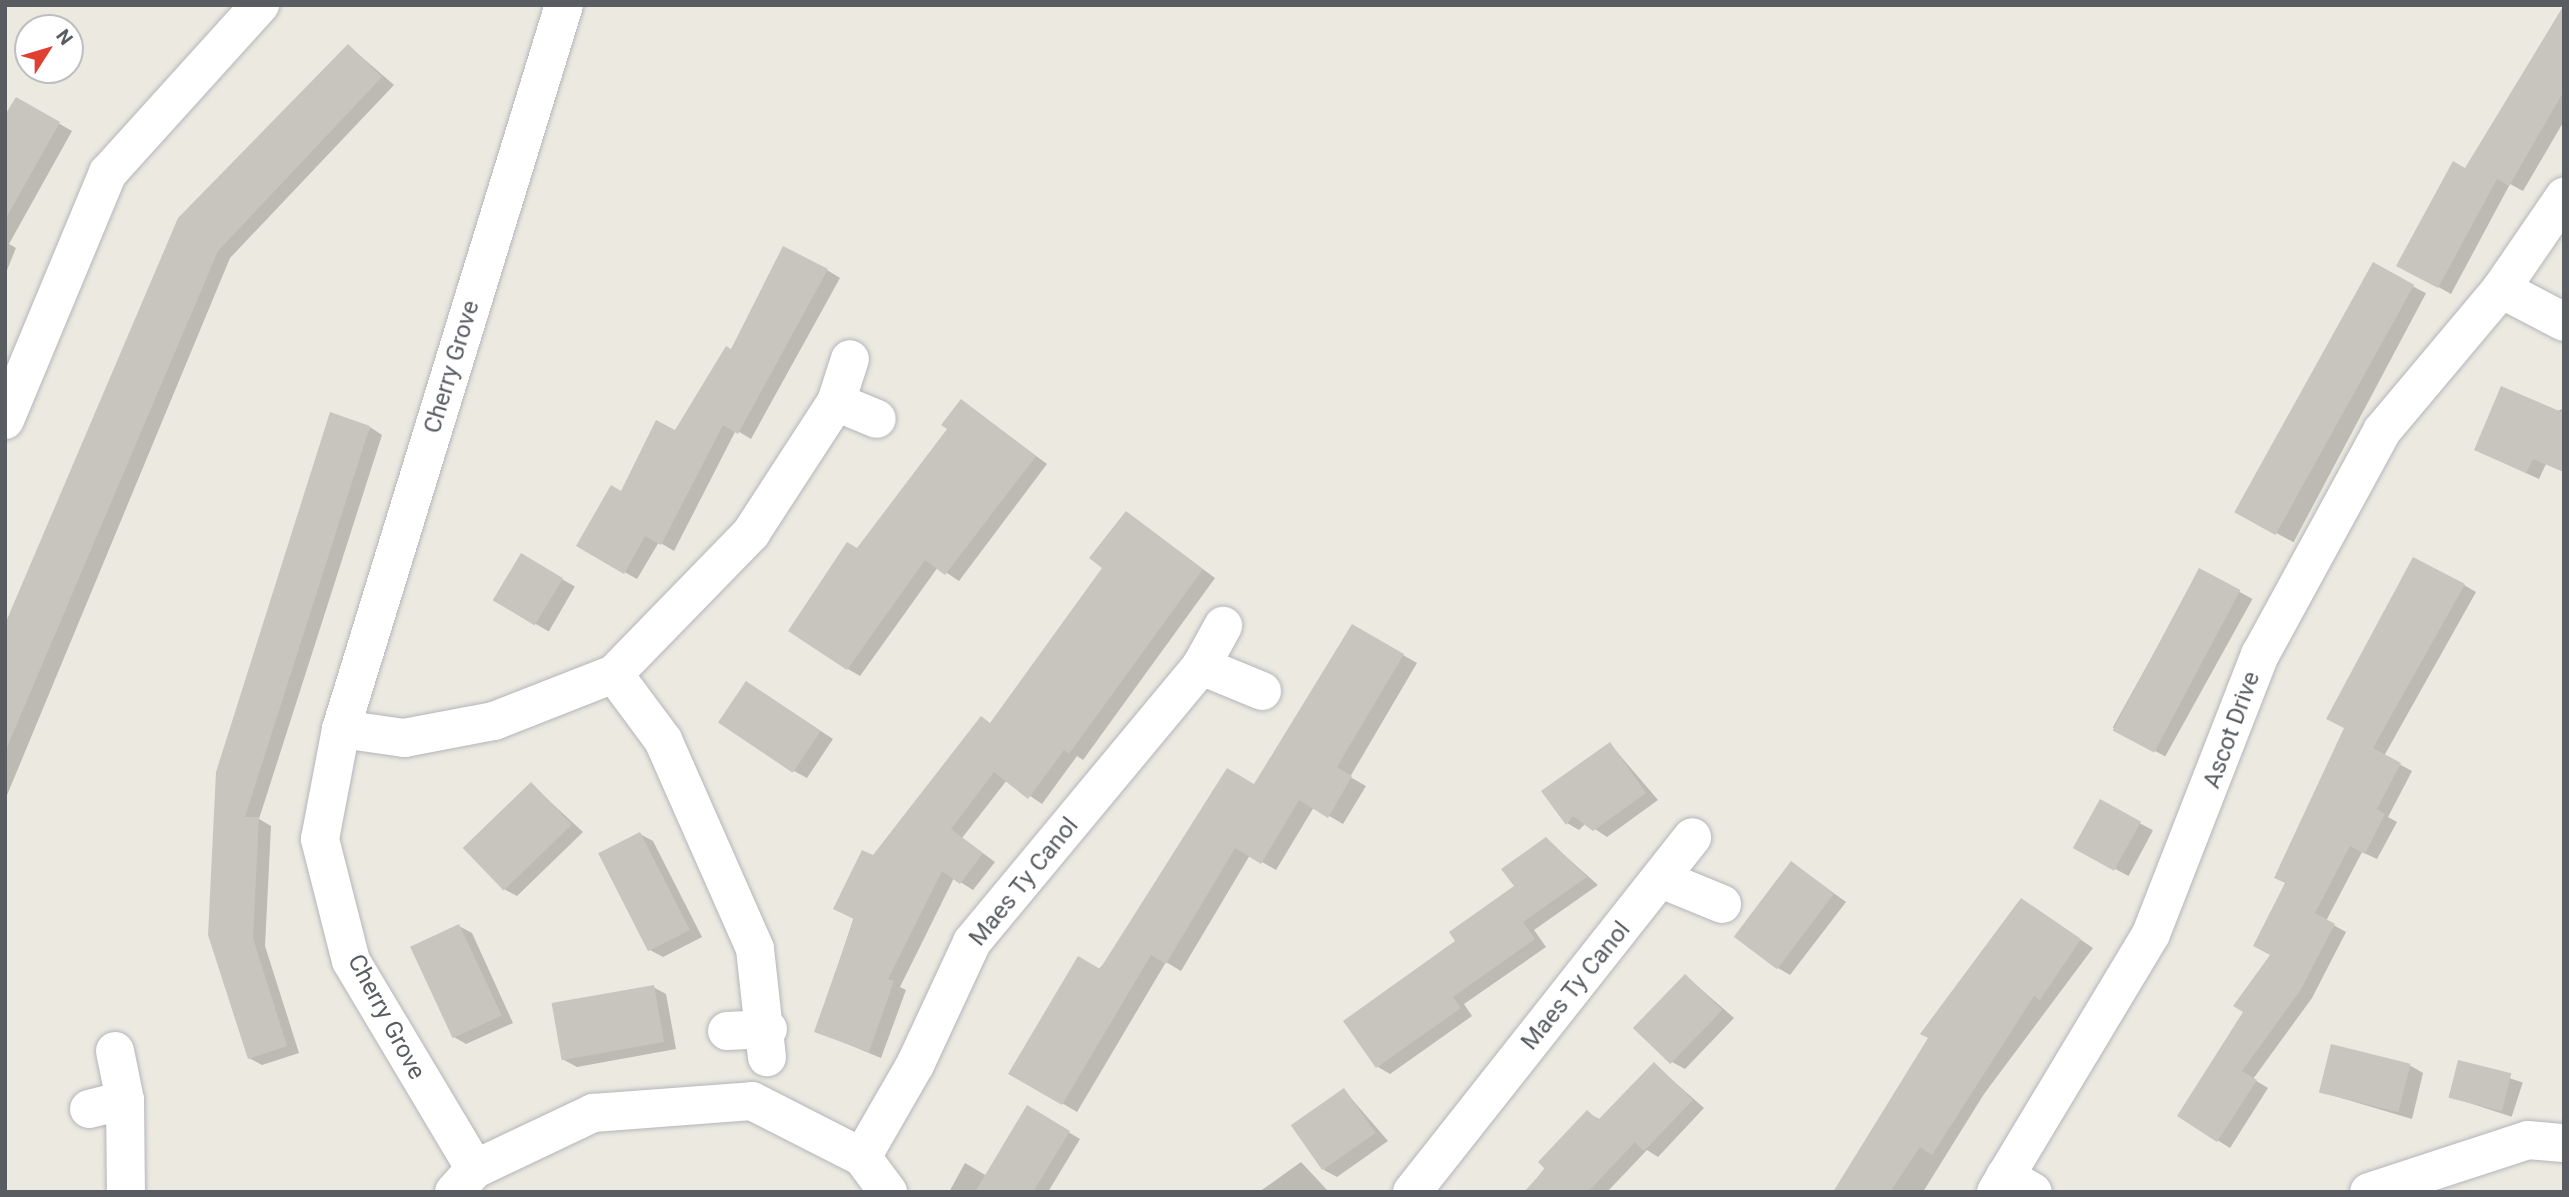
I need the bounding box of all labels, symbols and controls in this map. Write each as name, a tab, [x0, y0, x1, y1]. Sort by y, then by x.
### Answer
north arrow	[14, 14, 84, 84]
text: N	[51, 25, 78, 50]
street label: Cherry Grove	[418, 297, 486, 437]
street label: Ascot Drive	[2198, 668, 2266, 792]
street label: Maes Ty Canol	[963, 812, 1085, 952]
street label: Maes Ty Canol	[1515, 916, 1637, 1056]
street label: Cherry Grove	[341, 950, 431, 1084]

